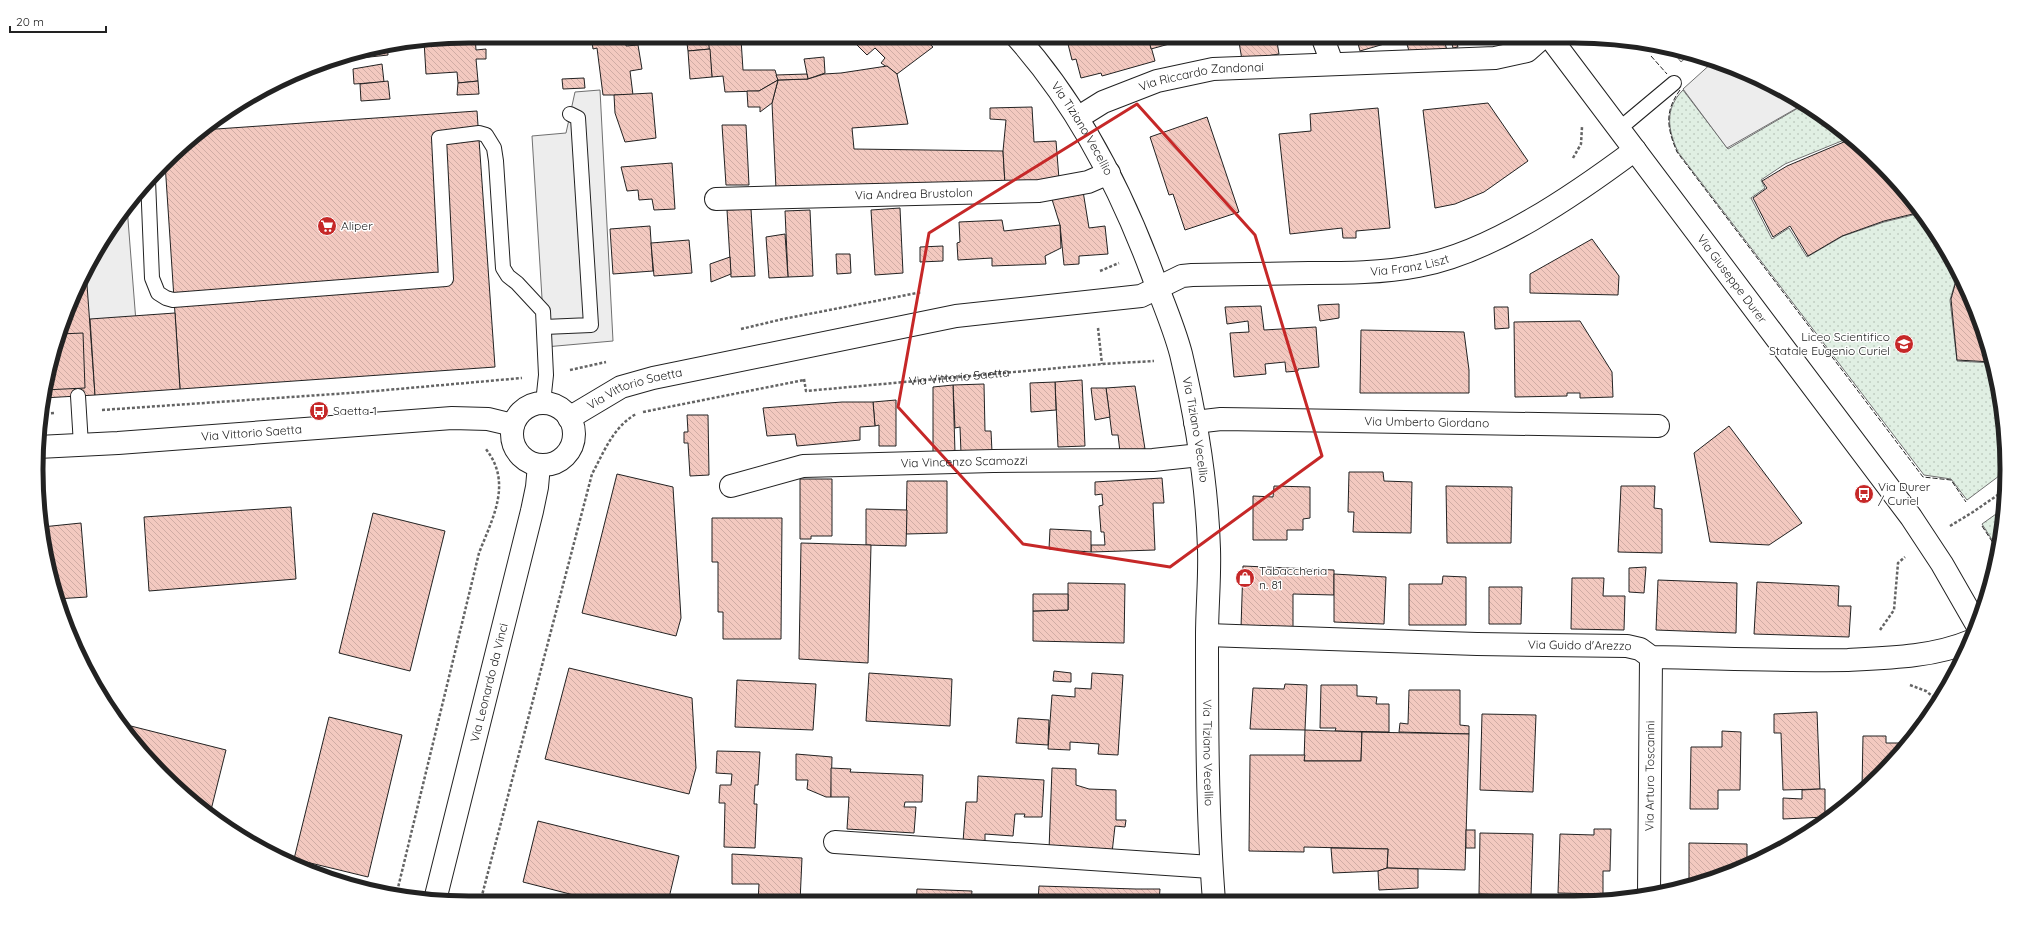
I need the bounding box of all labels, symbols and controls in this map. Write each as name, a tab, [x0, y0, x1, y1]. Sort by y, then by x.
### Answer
scale bar	[10, 8, 106, 34]
text: 20 m	[16, 14, 44, 29]
street label: Via Riccardo Zandonai	[1137, 59, 1264, 94]
street label: Via Tiziano Vecellio	[1048, 78, 1116, 178]
street label: Via Andrea Brustolon	[855, 185, 973, 203]
supermarket icon: Aliper	[316, 215, 338, 237]
place label: Aliper	[341, 218, 373, 233]
street label: Via Giuseppe Durer	[1694, 231, 1771, 326]
street label: Via Franz Liszt	[1370, 251, 1451, 279]
place label: Liceo Scientifico Statale Eugenio Curiel	[1769, 329, 1890, 358]
school or university icon: Liceo Scientifico Statale Eugenio Curiel	[1893, 333, 1915, 355]
street label: Via Vittorio Saetta	[584, 364, 684, 412]
street label: Via Vittorio Saetta	[908, 364, 1010, 389]
street label: Via Tiziano Vecellio	[1179, 375, 1212, 483]
bus stop icon: Saetta 1	[308, 400, 330, 422]
place label: Saetta 1	[333, 403, 377, 418]
street label: Via Umberto Giordano	[1364, 413, 1489, 430]
street label: Via Vittorio Saetta	[201, 421, 302, 444]
street label: Via Vincenzo Scamozzi	[900, 453, 1028, 470]
place label: Via Durer / Curiel	[1878, 479, 1931, 508]
bus stop icon: Via Durer / Curiel	[1853, 483, 1875, 505]
place label: Tabaccheria n. 81	[1259, 563, 1327, 592]
shop icon: Tabaccheria n. 81	[1234, 567, 1256, 589]
street label: Via Leonardo da Vinci	[467, 621, 511, 744]
street label: Via Guido d'Arezzo	[1528, 637, 1633, 654]
street label: Via Tiziano Vecellio	[1200, 699, 1217, 806]
street label: Via Arturo Toscanini	[1642, 721, 1657, 831]

